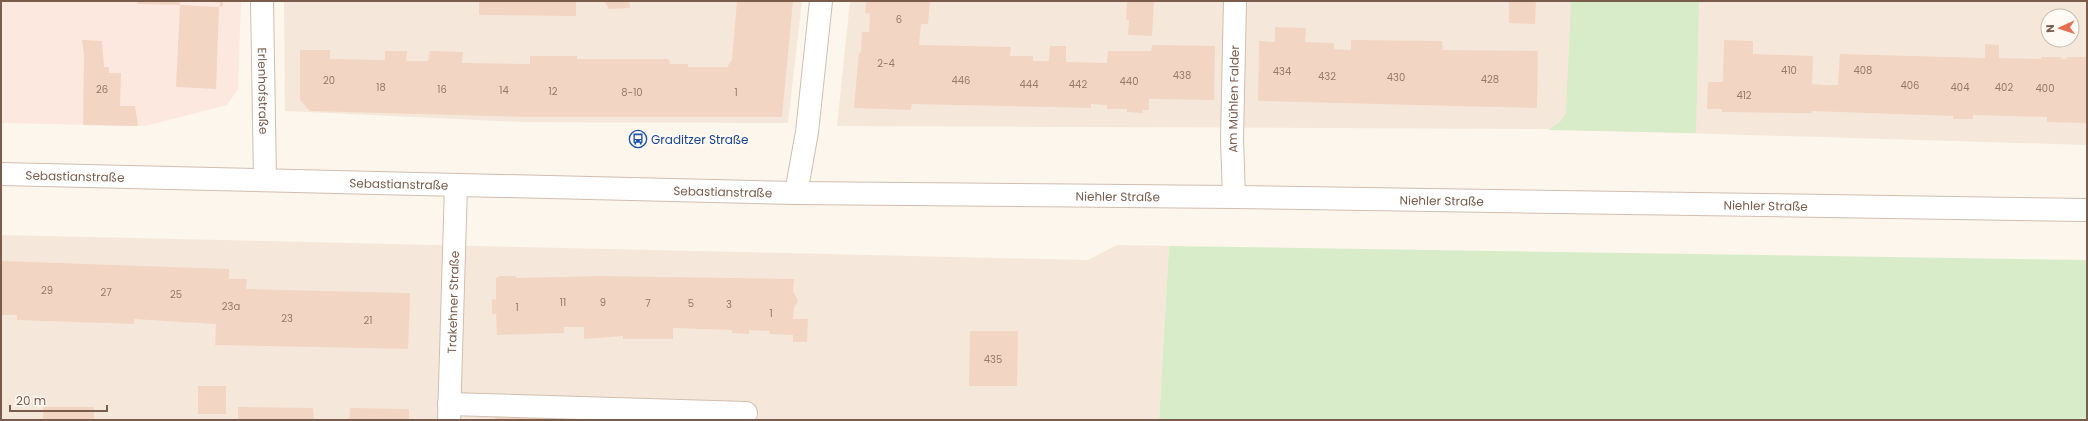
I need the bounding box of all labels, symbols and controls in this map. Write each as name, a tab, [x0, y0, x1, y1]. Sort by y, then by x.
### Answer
north arrow	[2040, 8, 2080, 48]
house number: 6	[896, 12, 902, 27]
text: N	[2042, 24, 2058, 33]
street label: Am Mühlen Falder	[1223, 44, 1243, 153]
street label: Erlenhofstraße	[254, 47, 273, 135]
house number: 2-4	[877, 56, 895, 71]
house number: 410	[1781, 63, 1797, 78]
house number: 408	[1854, 63, 1872, 78]
house number: 434	[1273, 64, 1291, 79]
house number: 438	[1173, 68, 1191, 83]
house number: 432	[1318, 69, 1336, 84]
house number: 430	[1387, 70, 1405, 85]
house number: 428	[1481, 72, 1499, 87]
house number: 20	[323, 73, 335, 88]
house number: 446	[952, 73, 970, 88]
house number: 440	[1120, 74, 1138, 89]
house number: 444	[1020, 77, 1038, 92]
house number: 442	[1069, 77, 1087, 92]
house number: 406	[1901, 78, 1919, 93]
house number: 18	[376, 80, 386, 95]
house number: 404	[1951, 80, 1969, 95]
house number: 402	[1995, 80, 2013, 95]
house number: 400	[2036, 81, 2054, 96]
house number: 26	[96, 82, 108, 97]
house number: 16	[437, 82, 447, 97]
house number: 14	[499, 83, 509, 98]
house number: 12	[549, 84, 558, 99]
house number: 8-10	[621, 85, 643, 100]
house number: 1	[734, 85, 738, 100]
house number: 412	[1736, 88, 1752, 103]
bus stop icon: Graditzer Straße	[628, 129, 648, 149]
place label: Graditzer Straße	[651, 131, 749, 148]
street label: Sebastianstraße	[25, 166, 125, 185]
street label: Sebastianstraße	[349, 174, 449, 193]
street label: Sebastianstraße	[673, 182, 773, 201]
street label: Niehler Straße	[1076, 187, 1160, 205]
street label: Niehler Straße	[1399, 191, 1484, 209]
street label: Niehler Straße	[1723, 196, 1808, 214]
street label: Trakehner Straße	[442, 250, 463, 354]
house number: 29	[41, 283, 53, 298]
house number: 27	[100, 285, 112, 300]
house number: 25	[170, 287, 182, 302]
house number: 11	[560, 295, 566, 310]
house number: 9	[600, 295, 606, 310]
house number: 7	[645, 296, 651, 311]
house number: 5	[688, 296, 694, 311]
house number: 3	[726, 297, 732, 312]
house number: 23a	[222, 299, 240, 314]
house number: 1	[515, 300, 519, 315]
house number: 1	[769, 306, 773, 321]
house number: 23	[281, 311, 293, 326]
house number: 21	[364, 313, 372, 328]
house number: 435	[984, 352, 1002, 367]
scale bar	[10, 387, 107, 413]
text: 20 m	[16, 392, 46, 409]

